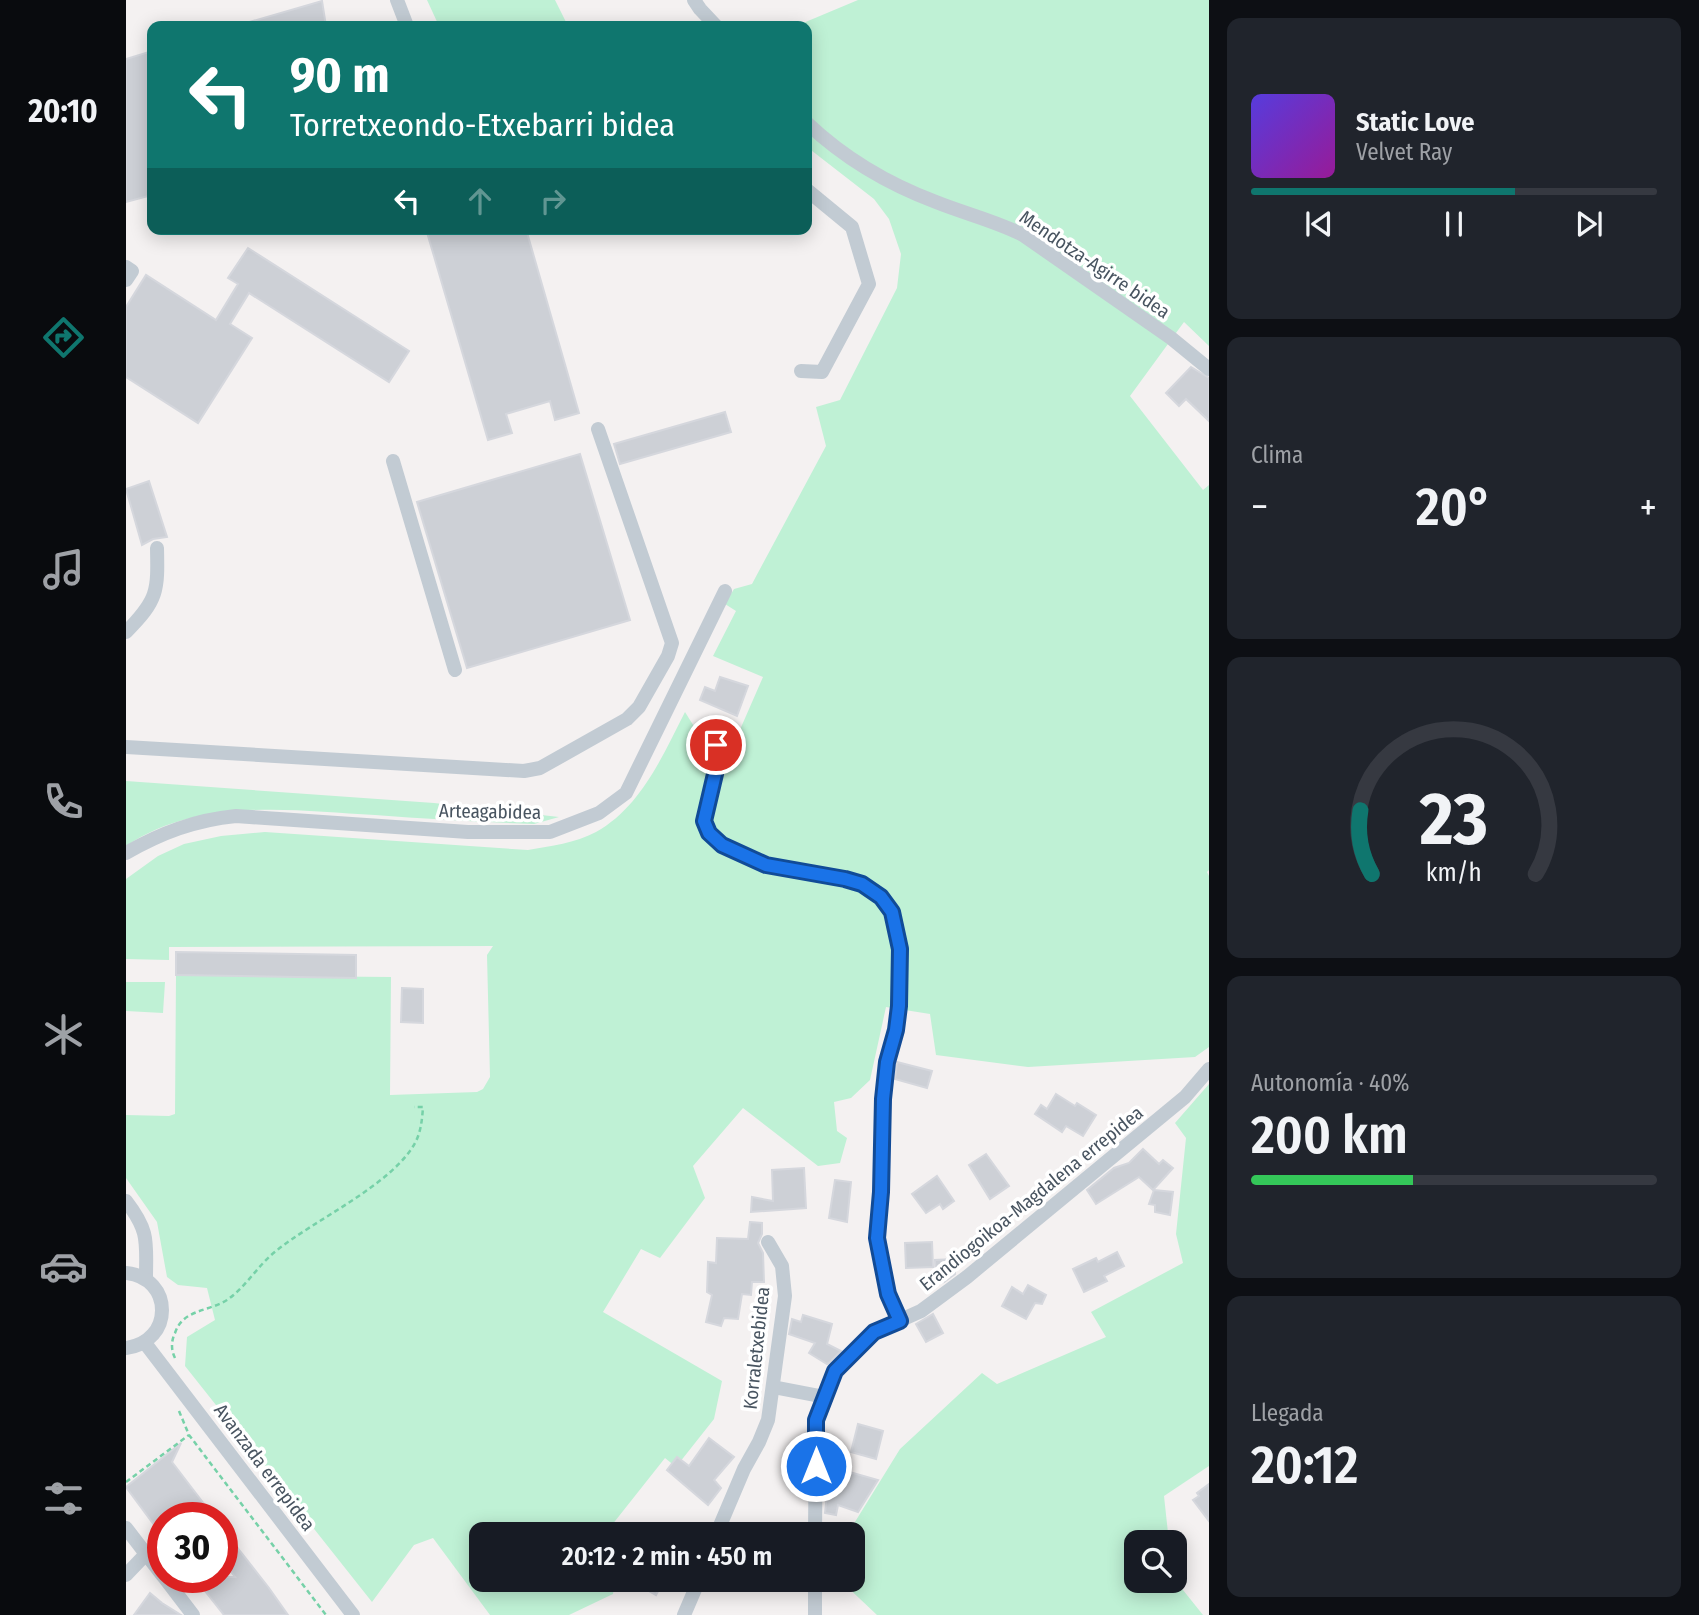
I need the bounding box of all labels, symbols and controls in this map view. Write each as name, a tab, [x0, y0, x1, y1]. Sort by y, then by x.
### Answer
text: 90 m	[290, 46, 390, 105]
icon: left	[175, 49, 266, 140]
text: 20:10	[28, 92, 98, 130]
text: Torretxeondo-Etxebarri bidea	[290, 106, 675, 144]
text: Static Love	[1356, 107, 1474, 138]
text: Velvet Ray	[1356, 138, 1452, 166]
icon: left	[388, 182, 426, 220]
icon: ahead	[461, 182, 499, 220]
icon: right	[534, 182, 572, 220]
icon: previous	[1300, 205, 1338, 243]
icon: pause	[1435, 205, 1473, 243]
icon: next	[1570, 205, 1608, 243]
street label: Mendotza-Agirre bidea	[1015, 206, 1174, 323]
icon: directions	[39, 313, 88, 362]
text: Clima	[1251, 441, 1303, 469]
text: 20°	[1416, 476, 1492, 539]
text: −	[1251, 484, 1268, 530]
text: +	[1640, 484, 1657, 530]
icon: music	[39, 545, 88, 594]
pin	[686, 715, 746, 775]
icon: arrive	[697, 726, 735, 764]
text: 23	[1419, 776, 1488, 863]
icon: phone	[39, 777, 88, 826]
street label: Arteagabidea	[439, 799, 541, 824]
text: km/h	[1426, 857, 1482, 887]
icon: climate	[39, 1010, 88, 1059]
text: Autonomía · 40%	[1251, 1069, 1409, 1097]
street label: Erandiogoikoa-Magdalena errepidea	[915, 1101, 1148, 1296]
text: 200 km	[1251, 1104, 1408, 1167]
icon: car	[39, 1242, 88, 1291]
street label: Korraletxebidea	[739, 1286, 774, 1411]
street label: Avanzada errepidea	[209, 1399, 320, 1535]
text: Llegada	[1251, 1399, 1323, 1427]
position arrow	[779, 1429, 853, 1503]
text: 20:12	[1251, 1434, 1358, 1497]
icon: filters	[39, 1474, 88, 1523]
speed limit sign: 30	[147, 1502, 238, 1593]
map controls	[1124, 1530, 1187, 1593]
button: search	[1124, 1530, 1187, 1593]
text: 20:12 · 2 min · 450 m	[562, 1541, 772, 1572]

